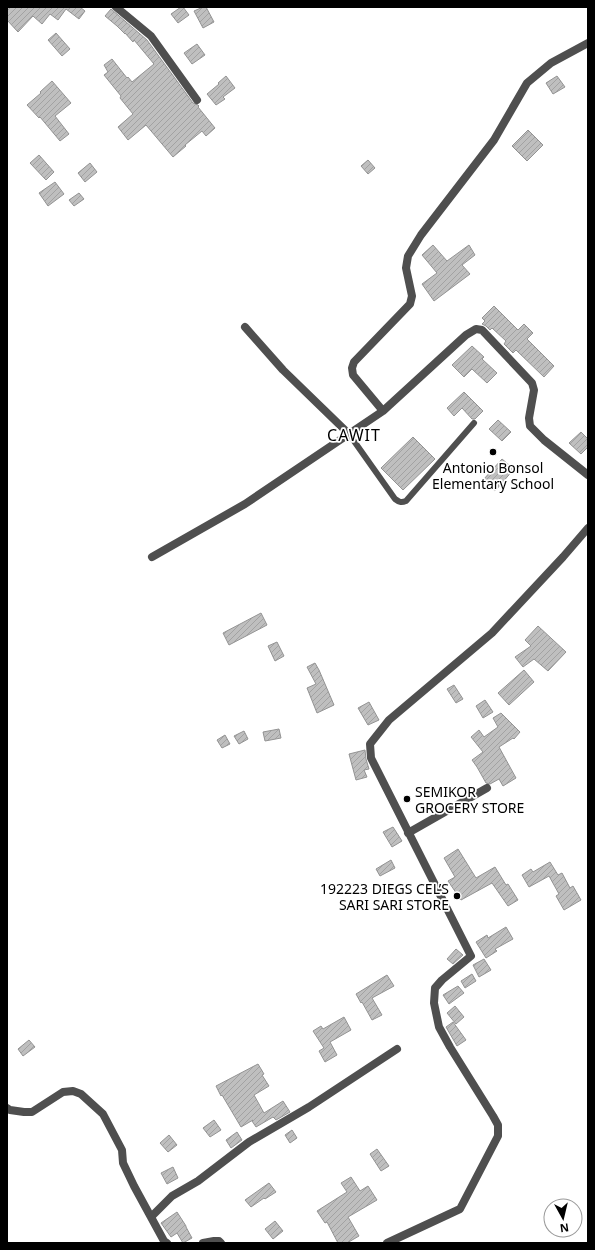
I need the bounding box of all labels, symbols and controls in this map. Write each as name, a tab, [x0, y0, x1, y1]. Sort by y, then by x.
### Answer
district label: CAWIT	[327, 424, 381, 446]
marker: Antonio Bonsol Elementary School	[488, 447, 498, 457]
place label: Antonio Bonsol Elementary School	[432, 458, 554, 493]
place label: SEMIKOR GROCERY STORE	[415, 782, 524, 817]
marker: SEMIKOR GROCERY STORE	[402, 794, 412, 804]
place label: 192223 DIEGS CEL’S SARI SARI STORE	[320, 879, 449, 914]
marker: 192223 DIEGS CEL’S SARI SARI STORE	[452, 891, 462, 901]
north arrow	[543, 1198, 583, 1238]
text: N	[559, 1220, 570, 1236]

